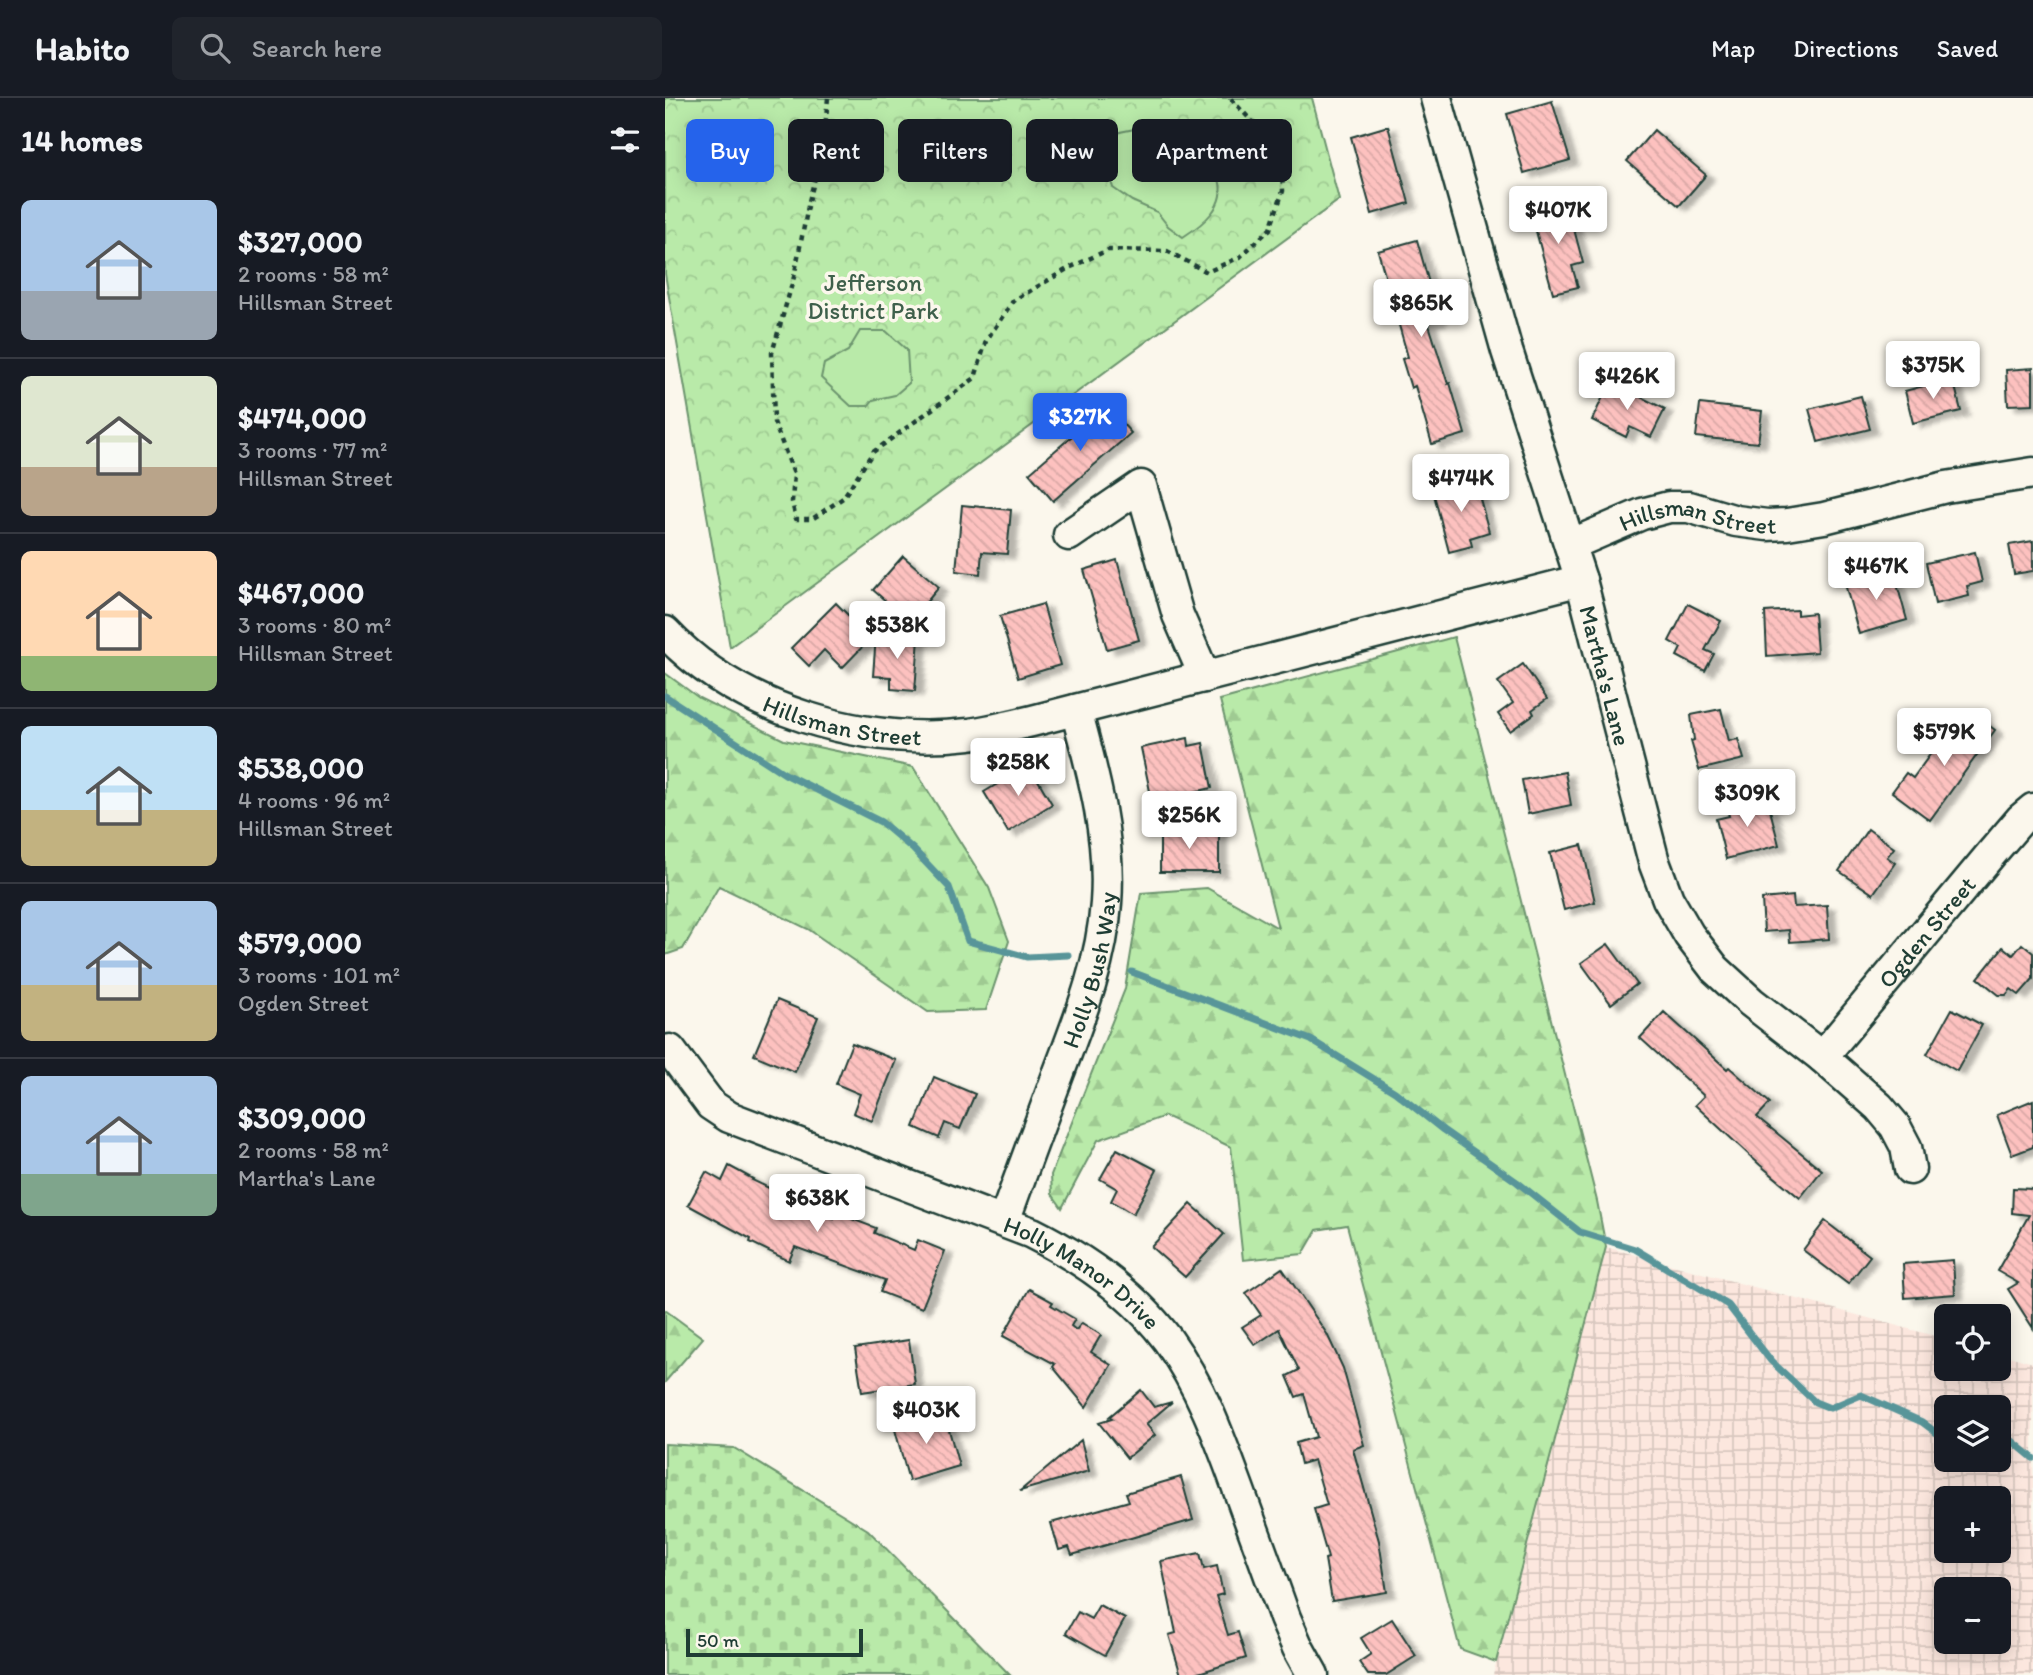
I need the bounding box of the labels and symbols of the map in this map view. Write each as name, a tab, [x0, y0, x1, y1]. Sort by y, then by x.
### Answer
pin: $407K	[1509, 186, 1607, 246]
park label: Jefferson District Park	[807, 268, 939, 325]
pin: $865K	[1372, 280, 1470, 339]
pin: $375K	[1884, 342, 1982, 401]
pin: $426K	[1578, 352, 1676, 412]
pin: $327K	[1031, 394, 1129, 453]
pin: $474K	[1412, 454, 1510, 514]
street label: Hillsman Street	[1614, 492, 1777, 539]
pin: $467K	[1827, 542, 1925, 602]
pin: $538K	[848, 602, 946, 661]
street label: Martha's Lane	[1574, 602, 1638, 749]
street label: Hillsman Street	[759, 688, 922, 751]
pin: $579K	[1895, 708, 1993, 768]
pin: $258K	[969, 738, 1067, 798]
pin: $309K	[1698, 770, 1796, 829]
pin: $256K	[1140, 792, 1238, 851]
street label: Ogden Street	[1871, 870, 1981, 994]
street label: Holly Bush Way	[1055, 890, 1121, 1052]
pin: $638K	[768, 1174, 866, 1234]
street label: Holly Manor Drive	[1000, 1209, 1167, 1335]
pin: $403K	[877, 1386, 975, 1446]
scale bar	[686, 1626, 863, 1658]

